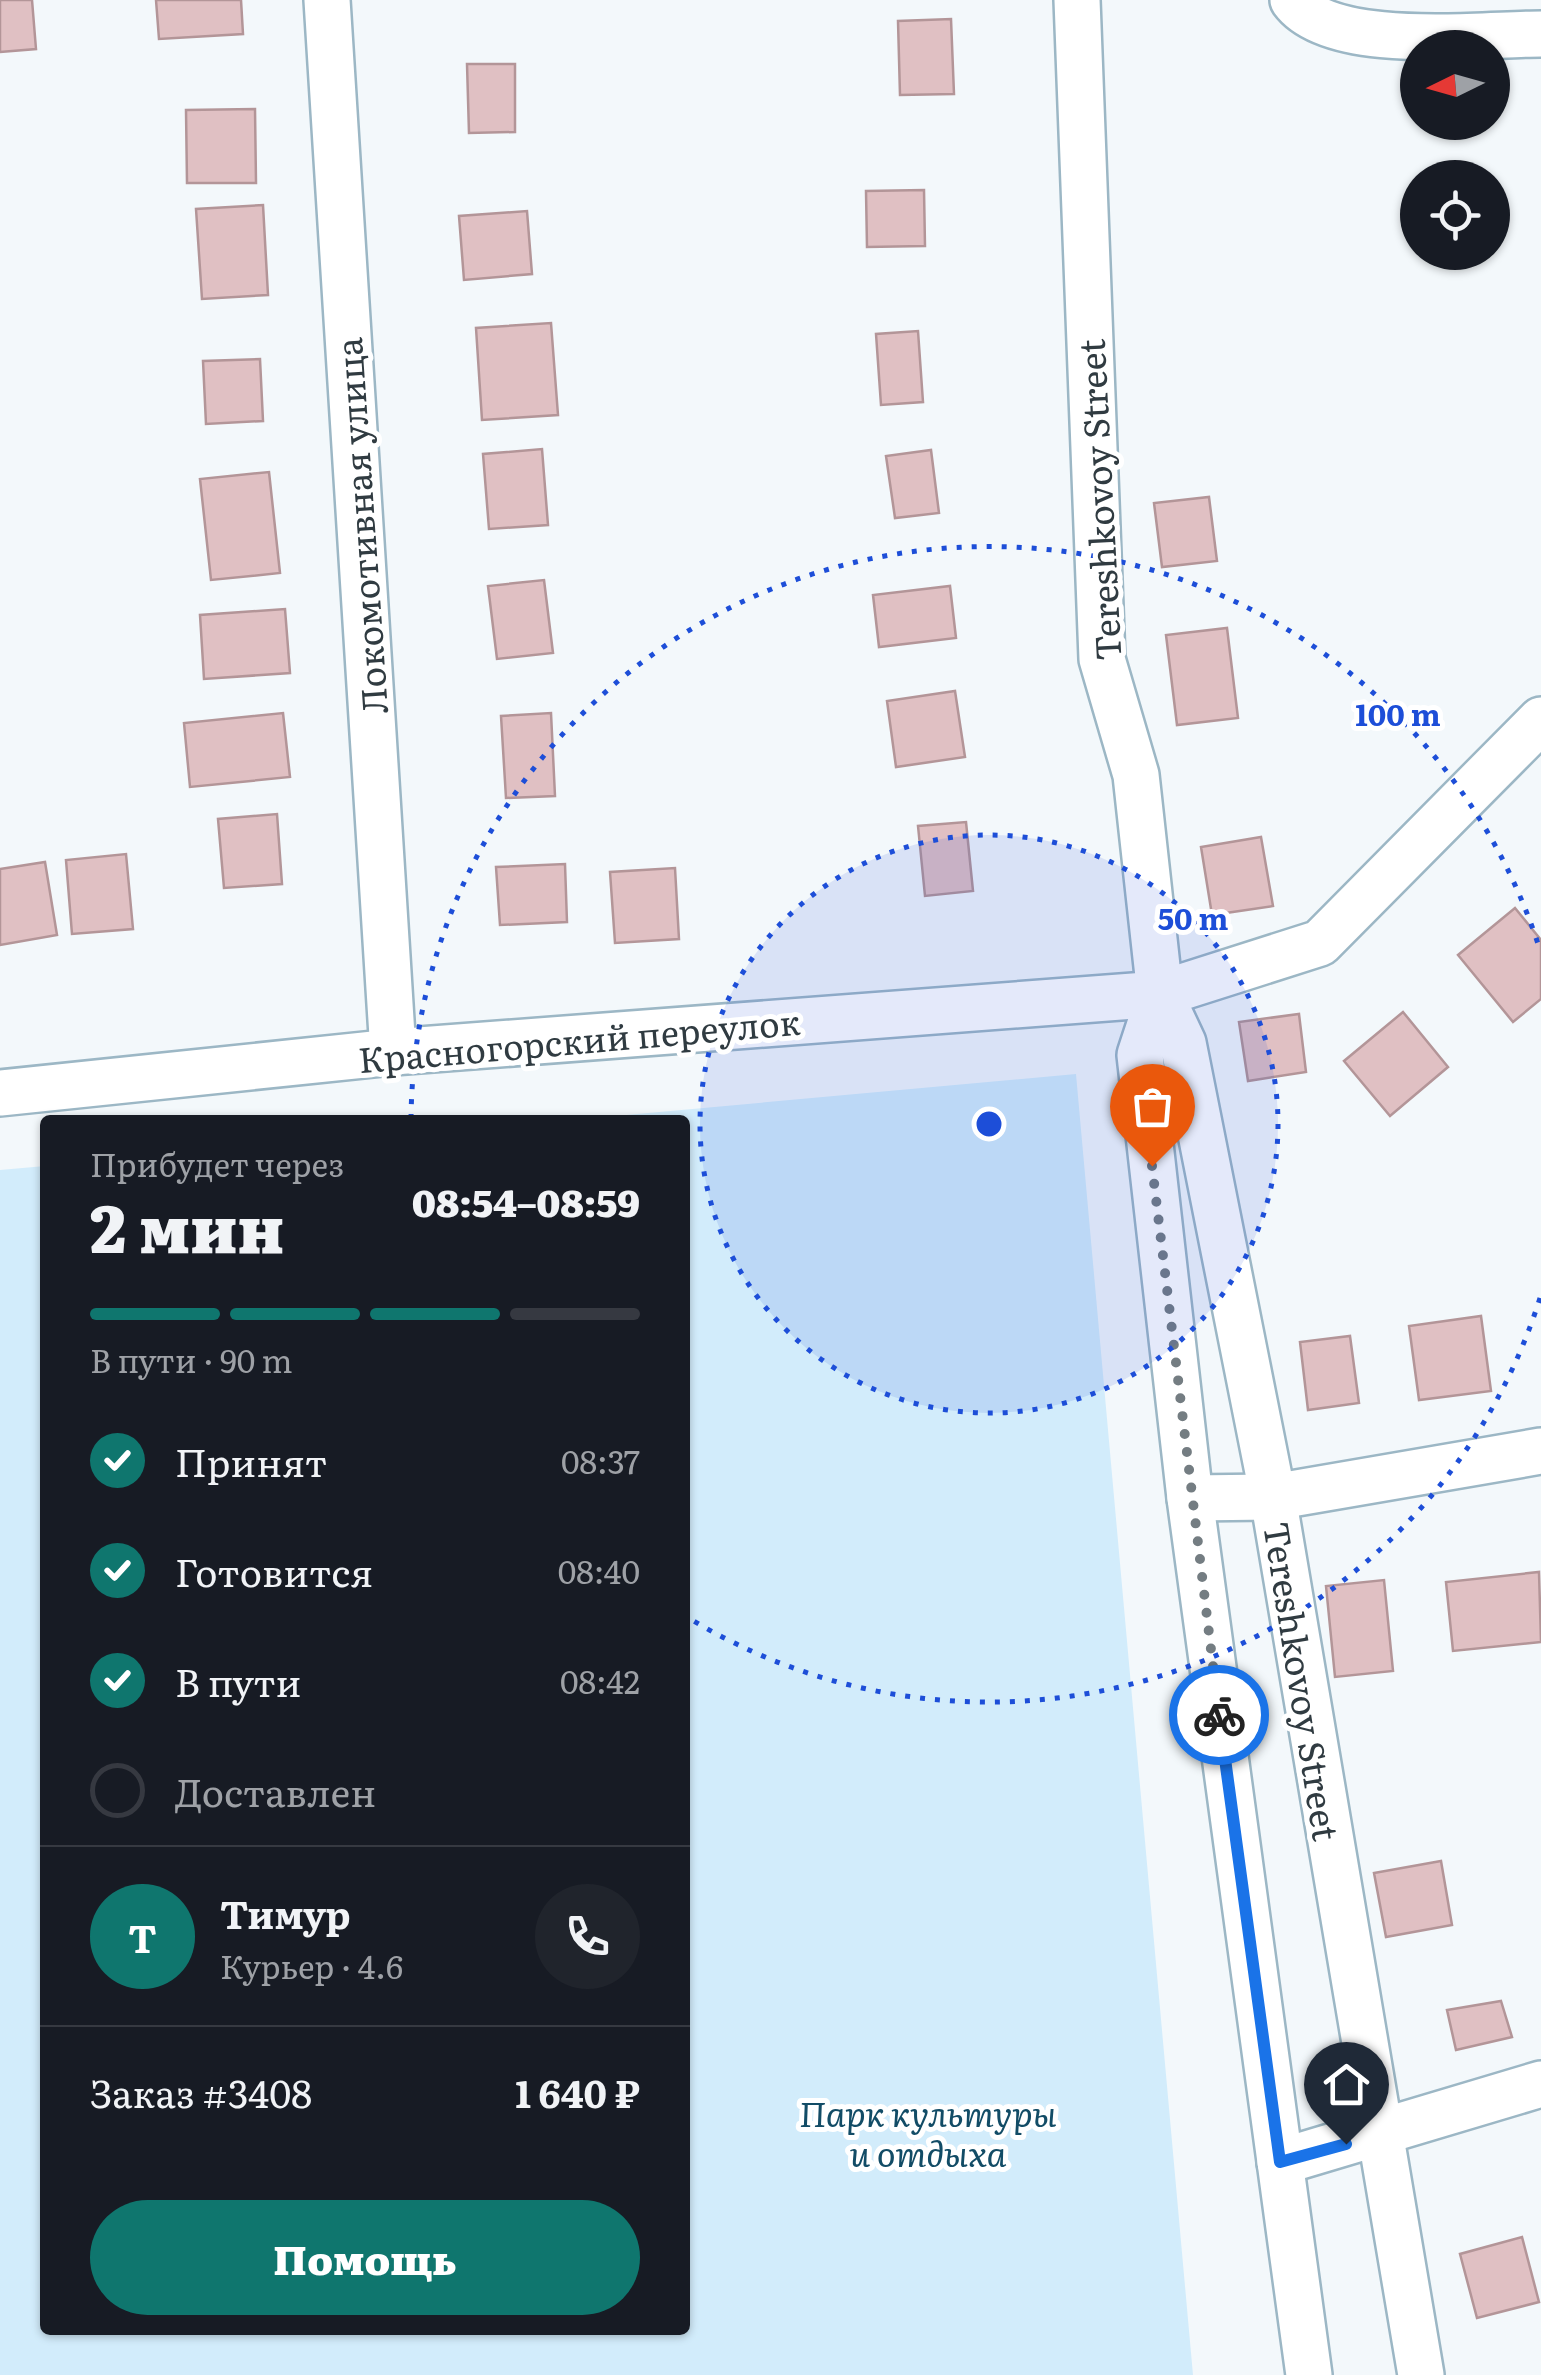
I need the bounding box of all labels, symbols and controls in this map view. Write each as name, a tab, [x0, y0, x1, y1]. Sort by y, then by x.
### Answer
north arrow	[1400, 30, 1510, 140]
map controls	[1400, 30, 1510, 270]
button: locate	[1400, 160, 1510, 270]
street label: Локомотивная улица	[321, 336, 399, 716]
street label: Tereshkovoy Street	[1064, 338, 1132, 662]
text: 100 m	[1355, 691, 1441, 735]
text: 50 m	[1158, 895, 1228, 939]
street label: Красногорский переулок	[356, 994, 802, 1084]
pin	[1110, 1064, 1195, 1167]
icon: bag	[1125, 1079, 1180, 1134]
centre of rings	[971, 1106, 1007, 1142]
text: Прибудет через	[90, 1139, 344, 1187]
text: 08:54–08:59	[412, 1172, 640, 1229]
text: 2 мин	[90, 1176, 284, 1273]
text: В пути · 90 m	[90, 1335, 293, 1383]
text: Принят	[175, 1432, 327, 1489]
icon: check	[90, 1433, 145, 1488]
text: 08:37	[561, 1436, 640, 1484]
street label: Tereshkovoy Street	[1252, 1518, 1354, 1844]
text: Готовится	[175, 1542, 373, 1599]
icon: check	[90, 1543, 145, 1598]
text: 08:40	[558, 1546, 640, 1594]
text: В пути	[175, 1652, 302, 1709]
icon: check	[90, 1653, 145, 1708]
text: 08:42	[560, 1656, 640, 1704]
courier	[1169, 1665, 1269, 1765]
icon: bike	[1192, 1688, 1247, 1743]
text: Доставлен	[175, 1762, 376, 1819]
text: Тимур	[220, 1884, 351, 1941]
button: phone	[535, 1884, 640, 1989]
text: Т	[128, 1908, 157, 1965]
text: Курьер · 4.6	[220, 1941, 403, 1989]
pin	[1304, 2042, 1389, 2145]
icon: home	[1319, 2057, 1374, 2112]
text: Заказ #3408	[90, 2063, 312, 2120]
text: 1 640 ₽	[515, 2063, 640, 2120]
park label: Парк культуры и отдыха	[799, 2086, 1057, 2178]
button: Помощь	[90, 2200, 640, 2315]

